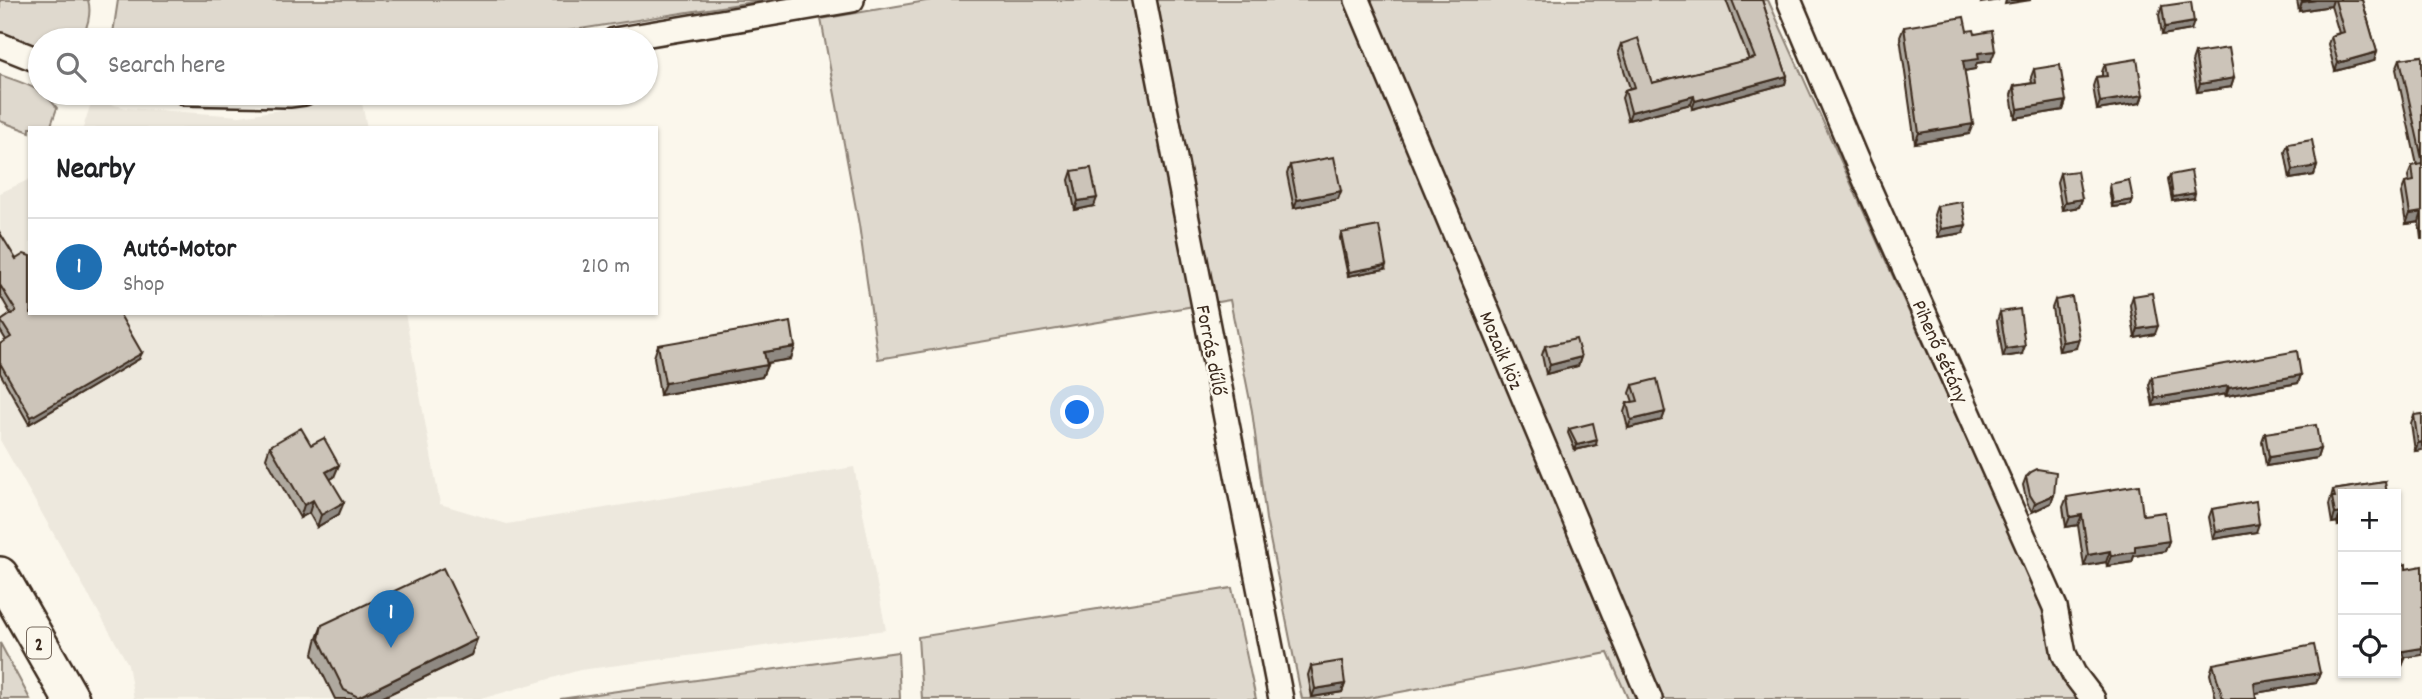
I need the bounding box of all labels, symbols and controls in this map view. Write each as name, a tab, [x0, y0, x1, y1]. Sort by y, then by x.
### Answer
search box	[28, 28, 658, 105]
icon: search	[52, 48, 90, 86]
text: Search here	[108, 48, 226, 85]
text: Nearby	[56, 150, 134, 193]
text: Autó-Motor	[123, 232, 236, 269]
text: 1	[76, 251, 82, 284]
text: 210 m	[581, 251, 630, 284]
text: Shop	[123, 269, 165, 302]
street label: Pihenő sétány	[1902, 296, 1975, 409]
street label: Forrás dűlő	[1186, 303, 1233, 399]
street label: Mozaik köz	[1469, 307, 1529, 395]
your location	[1060, 395, 1094, 429]
map controls	[2338, 489, 2401, 678]
button: +	[2338, 489, 2401, 552]
button: −	[2338, 552, 2401, 615]
pin: 1	[368, 590, 414, 648]
button: locate	[2338, 615, 2401, 678]
road number: 2	[27, 628, 51, 658]

